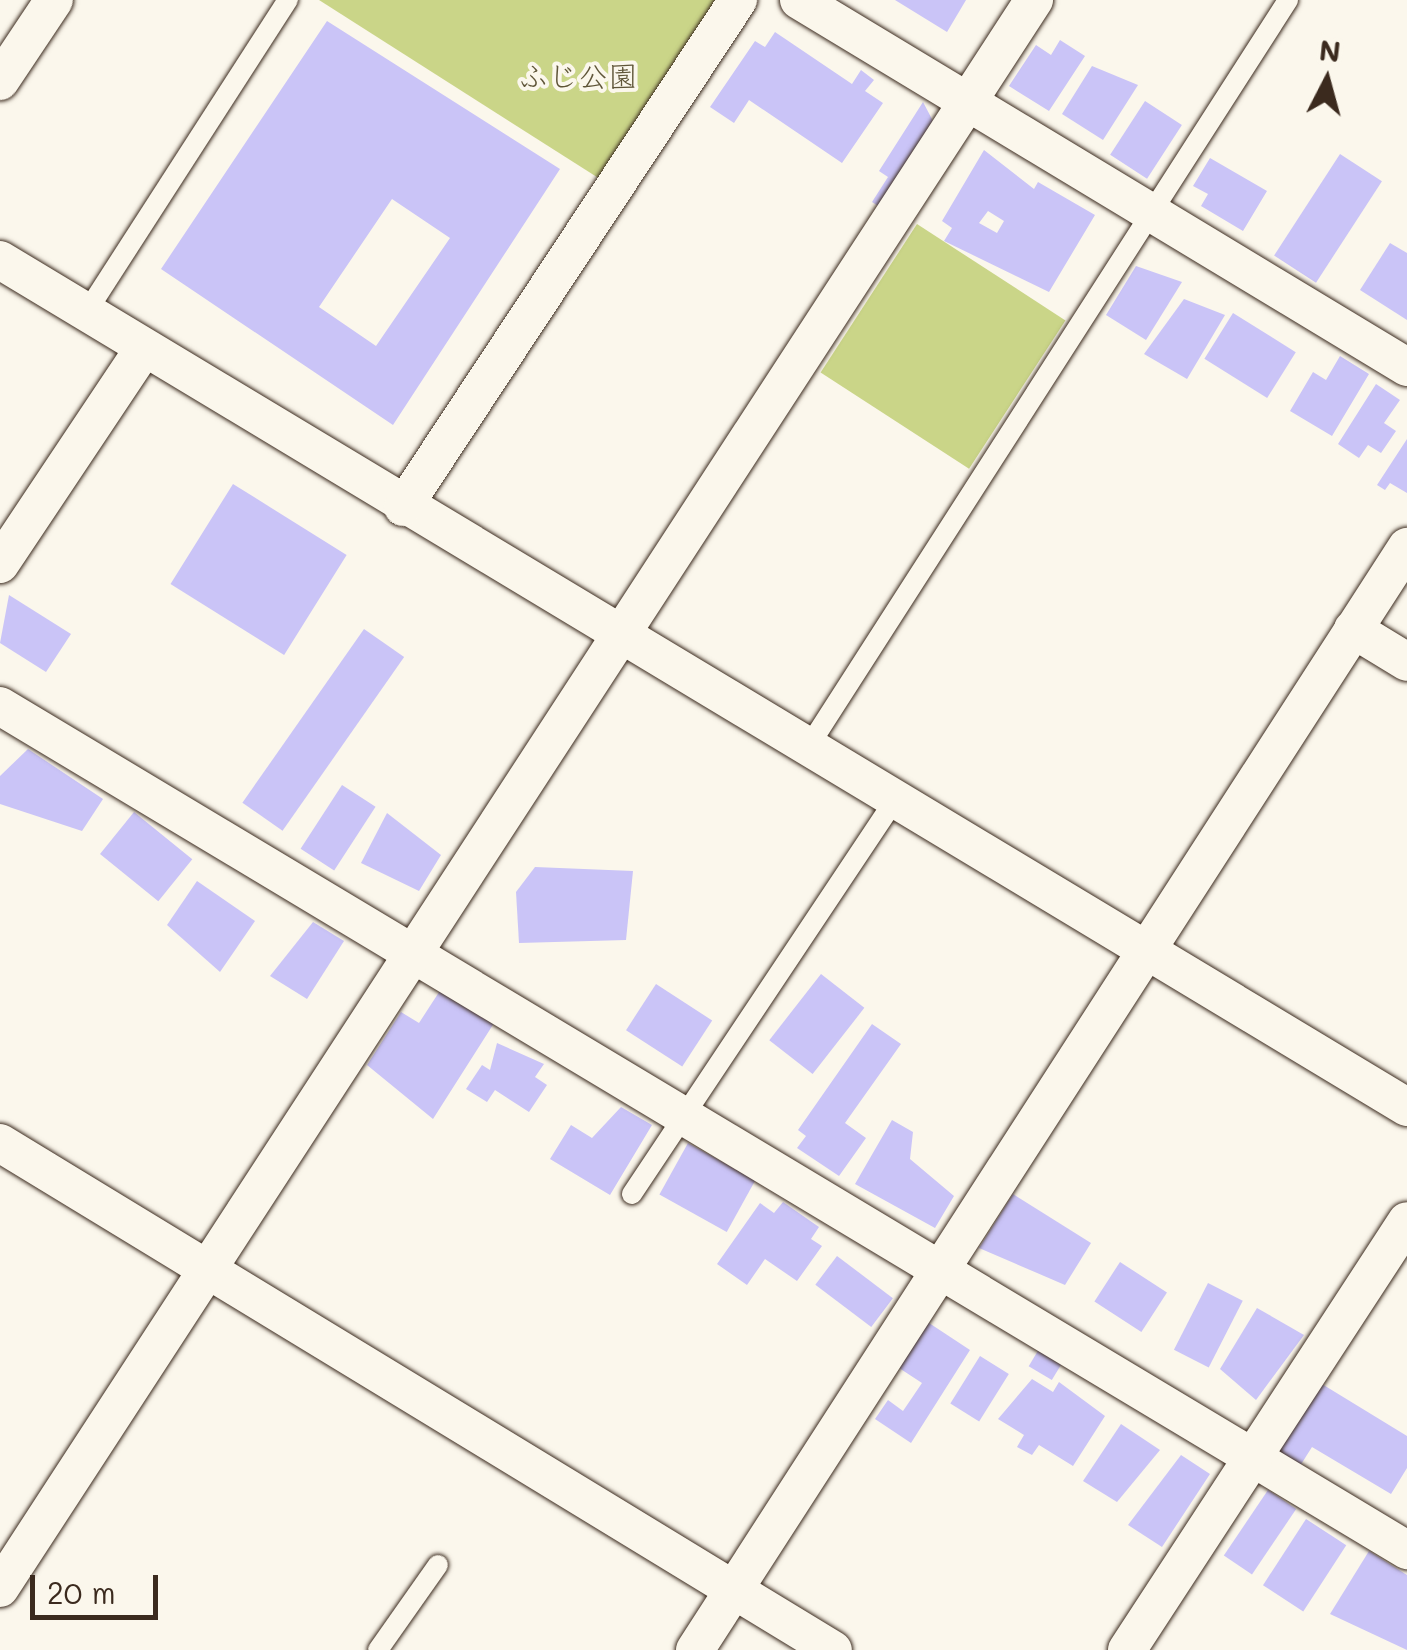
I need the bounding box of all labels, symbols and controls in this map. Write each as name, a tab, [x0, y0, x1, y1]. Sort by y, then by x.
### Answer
north arrow	[1277, 30, 1377, 130]
text: N	[1318, 31, 1343, 69]
park label: ふじ公園	[518, 57, 638, 93]
scale bar	[35, 1555, 162, 1617]
text: 20 m	[47, 1572, 116, 1612]

